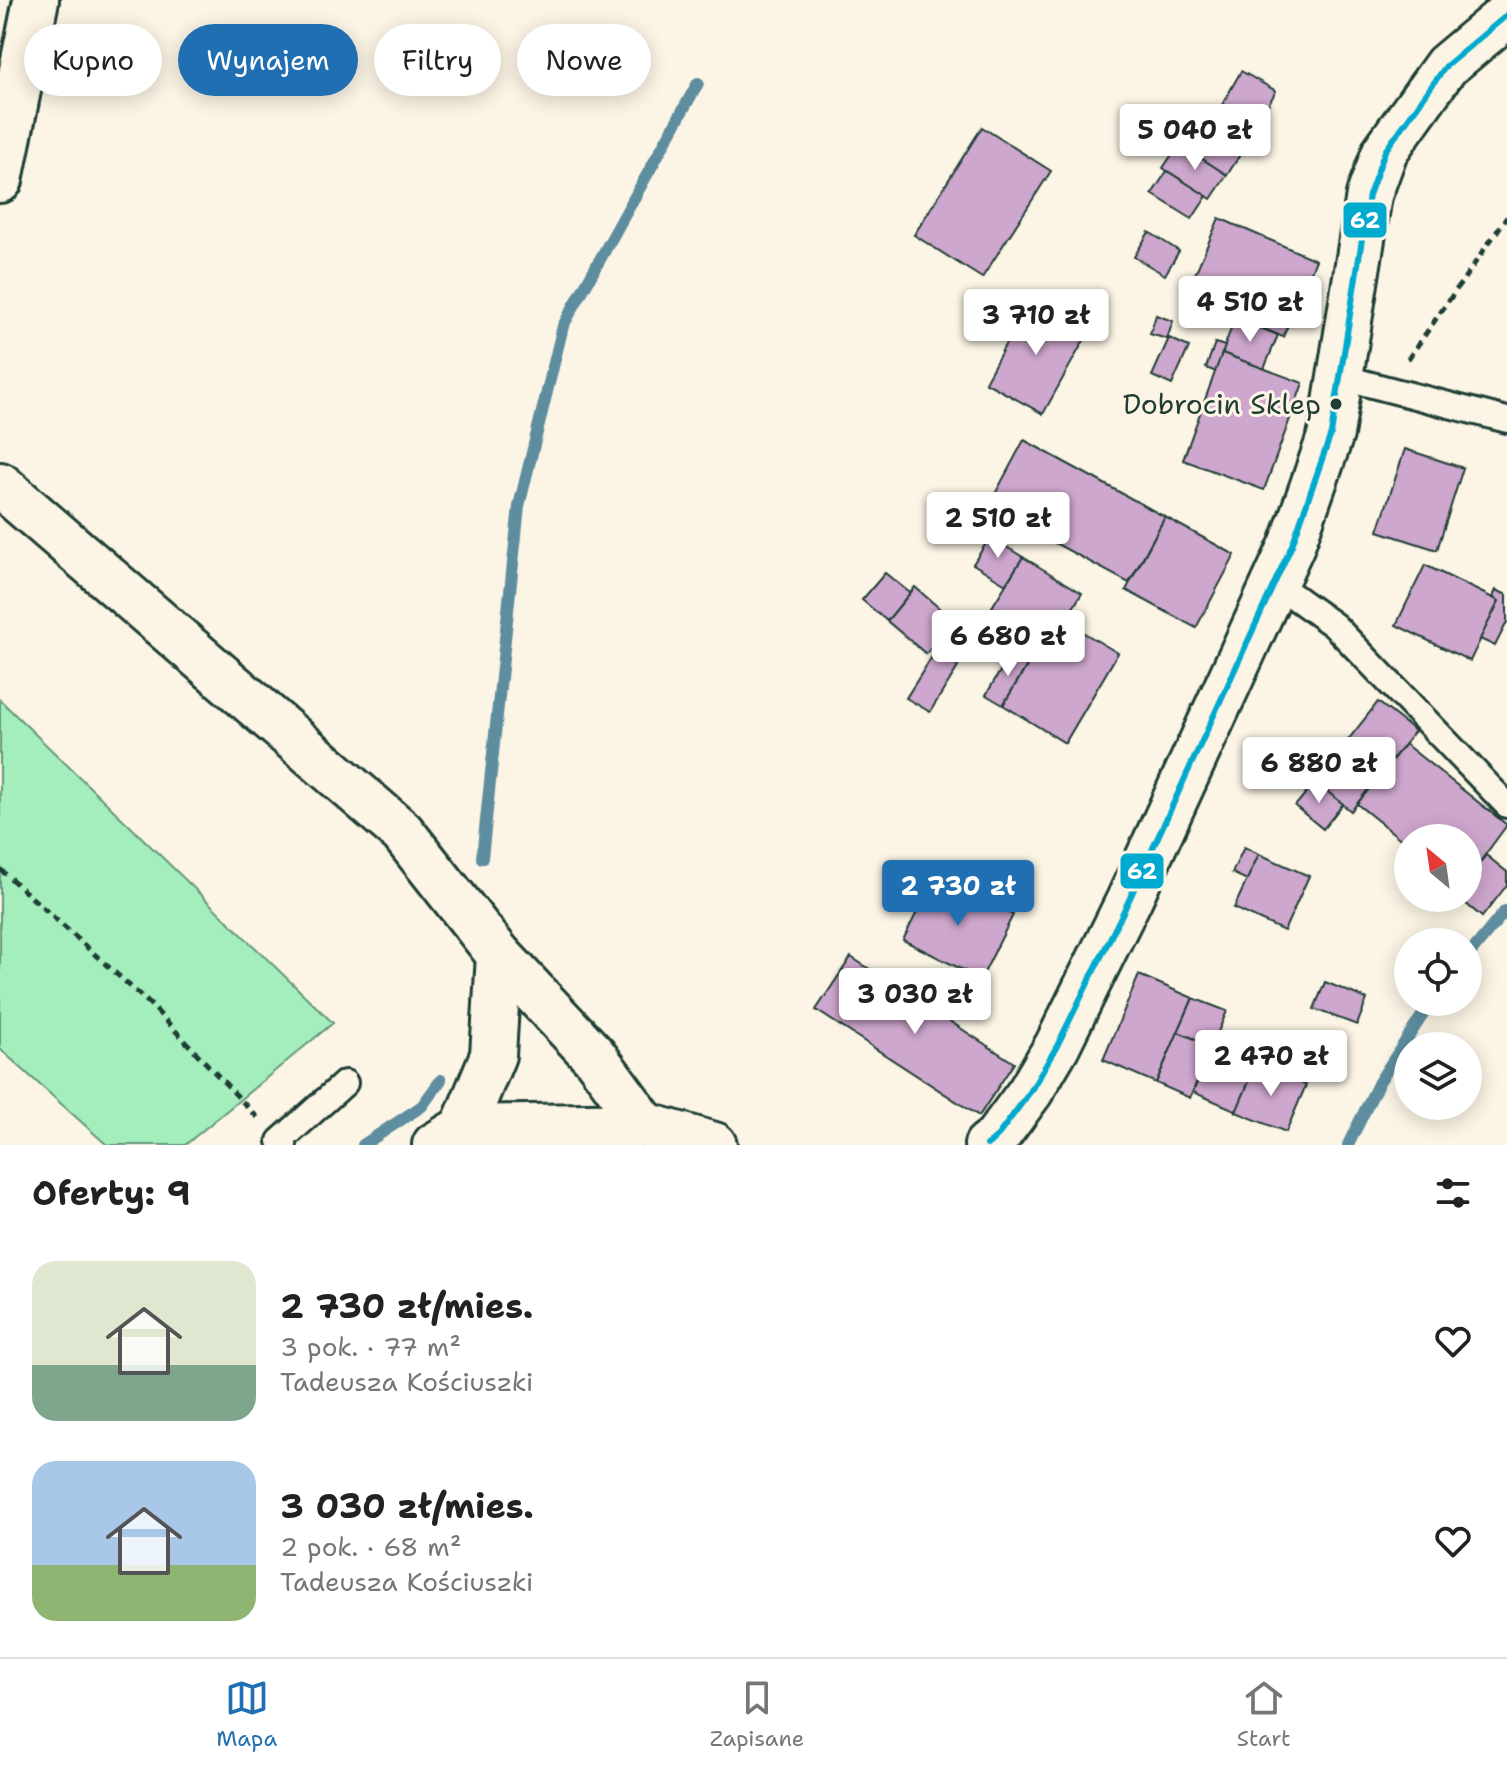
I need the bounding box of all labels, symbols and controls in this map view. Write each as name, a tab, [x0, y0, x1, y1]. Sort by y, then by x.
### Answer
chip: Kupno	[24, 24, 162, 96]
chip: Wynajem	[178, 24, 358, 96]
chip: Filtry	[374, 24, 501, 96]
chip: Nowe	[517, 24, 651, 96]
pin: 5 040 zł	[1112, 104, 1278, 172]
text: 5 040 zł	[1138, 112, 1252, 147]
line badge: 62	[1342, 201, 1388, 239]
text: 62	[1350, 206, 1380, 235]
pin: 4 510 zł	[1167, 276, 1333, 344]
text: 4 510 zł	[1197, 284, 1303, 319]
pin: 3 710 zł	[953, 289, 1119, 357]
text: 3 710 zł	[982, 297, 1090, 332]
place label: Dobrocin Sklep	[1123, 385, 1321, 423]
marker: Dobrocin Sklep	[1328, 396, 1344, 412]
pin: 2 510 zł	[915, 492, 1081, 560]
text: 2 510 zł	[945, 500, 1051, 535]
pin: 6 680 zł	[925, 610, 1091, 678]
text: 6 680 zł	[950, 618, 1066, 653]
pin: 6 880 zł	[1236, 737, 1402, 805]
text: 6 880 zł	[1261, 745, 1377, 780]
north arrow	[1394, 824, 1482, 912]
map controls	[1394, 824, 1482, 1120]
line badge: 62	[1119, 852, 1165, 890]
text: 62	[1127, 857, 1157, 886]
pin: 2 730 zł	[875, 860, 1041, 928]
text: 2 730 zł	[900, 868, 1016, 903]
button: locate	[1394, 928, 1482, 1016]
pin: 3 030 zł	[832, 968, 998, 1036]
text: 3 030 zł	[857, 976, 973, 1011]
pin: 2 470 zł	[1188, 1030, 1354, 1098]
button: layers	[1394, 1032, 1482, 1120]
text: 2 470 zł	[1213, 1038, 1329, 1073]
text: Oferty: 9	[32, 1170, 191, 1216]
icon: filters	[1431, 1171, 1475, 1215]
text: 2 730 zł/mies.	[280, 1283, 533, 1329]
icon: home	[96, 1293, 192, 1389]
icon: heart	[1431, 1319, 1475, 1363]
text: 3 pok. · 77 m²	[280, 1329, 461, 1364]
text: Tadeusza Kościuszki	[280, 1364, 533, 1399]
text: 3 030 zł/mies.	[280, 1483, 534, 1529]
icon: home	[96, 1493, 192, 1589]
icon: heart	[1431, 1519, 1475, 1563]
text: 2 pok. · 68 m²	[280, 1529, 462, 1564]
text: Tadeusza Kościuszki	[280, 1564, 533, 1599]
tab: Mapa	[216, 1676, 277, 1753]
tab: Zapisane	[710, 1676, 804, 1753]
tab: Start	[1237, 1676, 1291, 1753]

